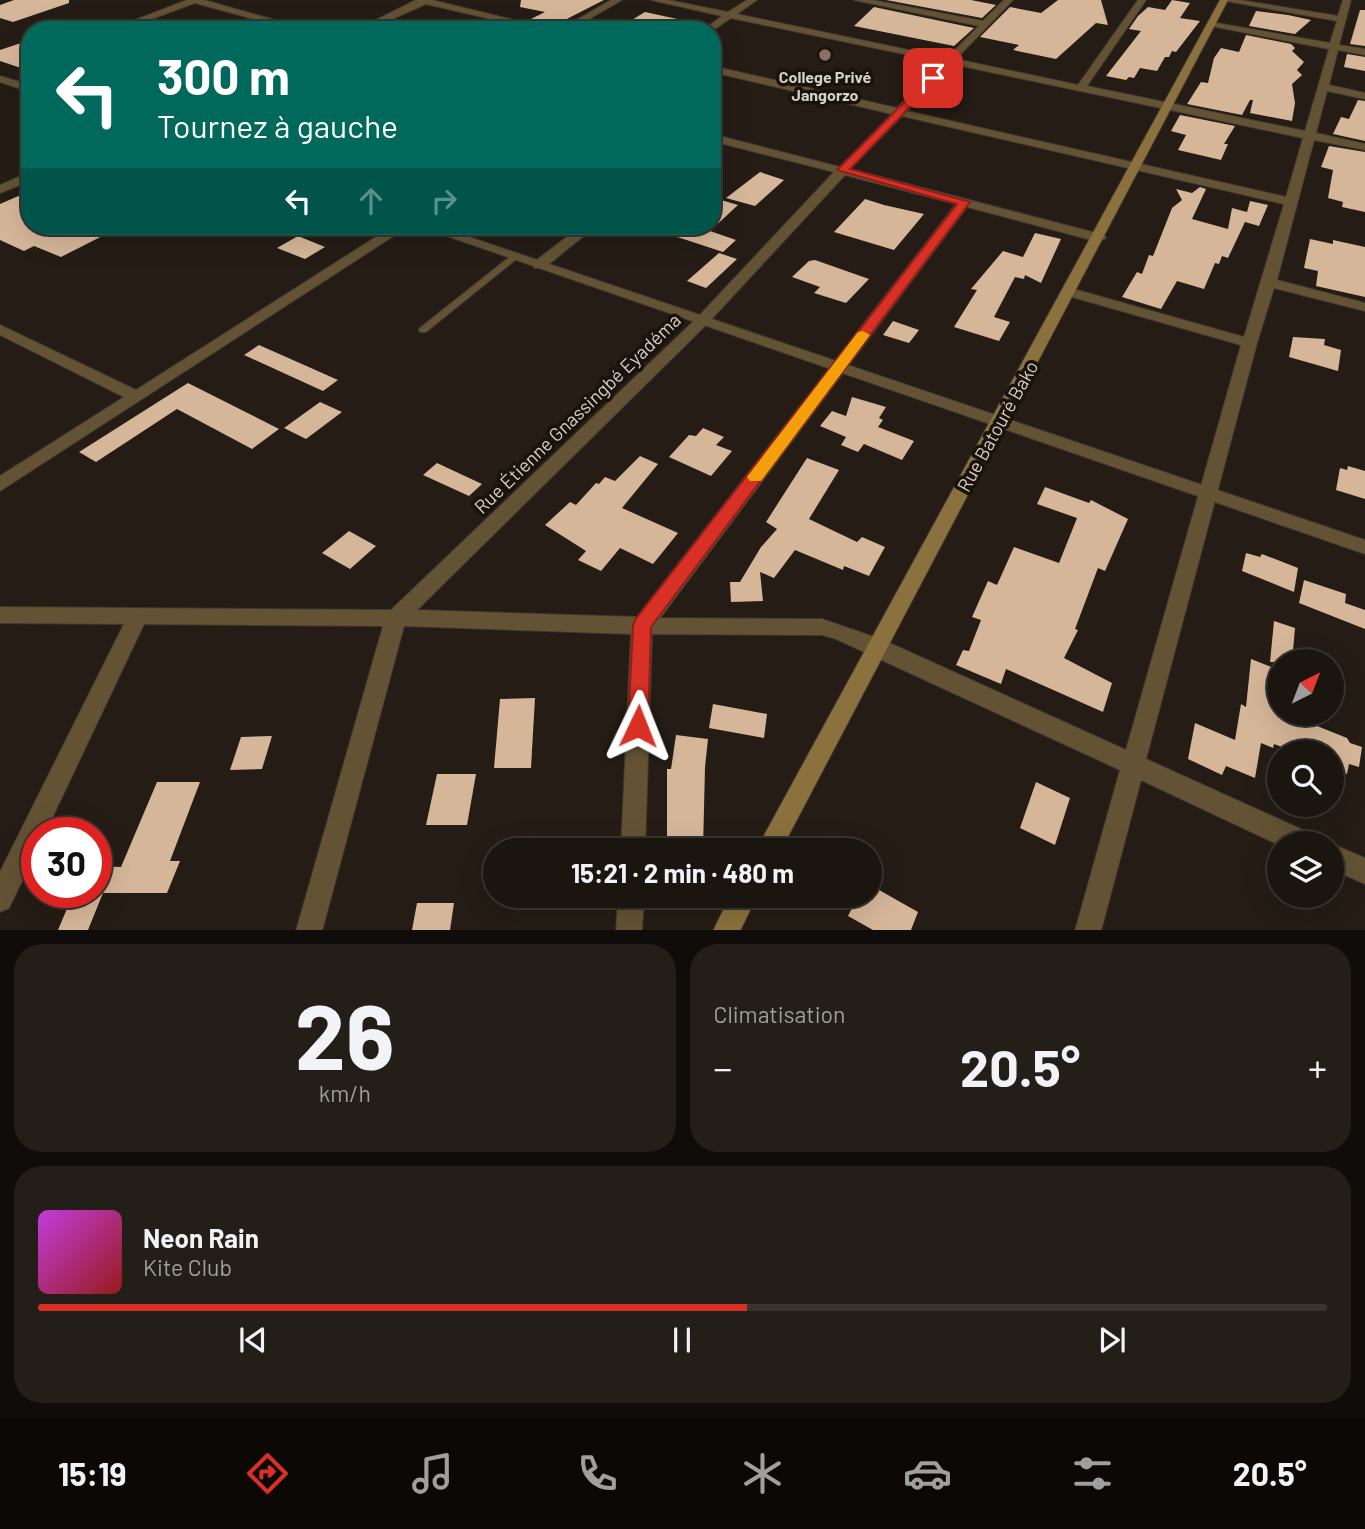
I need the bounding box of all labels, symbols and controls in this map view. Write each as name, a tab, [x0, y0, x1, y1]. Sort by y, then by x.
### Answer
text: 300 m	[157, 46, 290, 105]
marker: College Privé Jangorzo	[817, 47, 833, 63]
pin	[903, 48, 963, 108]
icon: left	[42, 49, 133, 140]
icon: arrive	[914, 59, 952, 97]
place label: College Privé Jangorzo	[779, 67, 871, 104]
text: Tournez à gauche	[157, 106, 398, 144]
icon: left	[279, 182, 317, 220]
icon: ahead	[352, 182, 390, 220]
icon: right	[425, 182, 463, 220]
street label: Rue Étienne Gnassingbé Eyadéma	[469, 308, 685, 518]
street label: Rue Batouré Bako	[952, 357, 1042, 495]
north arrow	[1267, 649, 1344, 726]
map controls	[1267, 649, 1344, 908]
position arrow	[601, 689, 675, 763]
button: search	[1267, 740, 1344, 817]
speed limit sign: 30	[21, 817, 112, 908]
button: layers	[1267, 831, 1344, 908]
text: 15:21 · 2 min · 480 m	[571, 857, 794, 888]
text: 26	[295, 979, 395, 1088]
text: Climatisation	[714, 1000, 845, 1028]
text: 20.5°	[960, 1035, 1080, 1097]
text: −	[714, 1044, 733, 1090]
text: +	[1308, 1044, 1327, 1090]
text: km/h	[319, 1079, 371, 1107]
text: Neon Rain	[143, 1222, 259, 1253]
text: Kite Club	[143, 1253, 232, 1281]
icon: previous	[234, 1321, 272, 1359]
icon: pause	[663, 1321, 701, 1359]
icon: next	[1093, 1321, 1131, 1359]
icon: directions	[243, 1449, 292, 1498]
icon: music	[408, 1449, 457, 1498]
icon: phone	[573, 1449, 622, 1498]
icon: climate	[738, 1449, 787, 1498]
icon: car	[903, 1449, 952, 1498]
icon: filters	[1068, 1449, 1117, 1498]
text: 15:19	[58, 1454, 127, 1492]
text: 20.5°	[1233, 1454, 1307, 1492]

